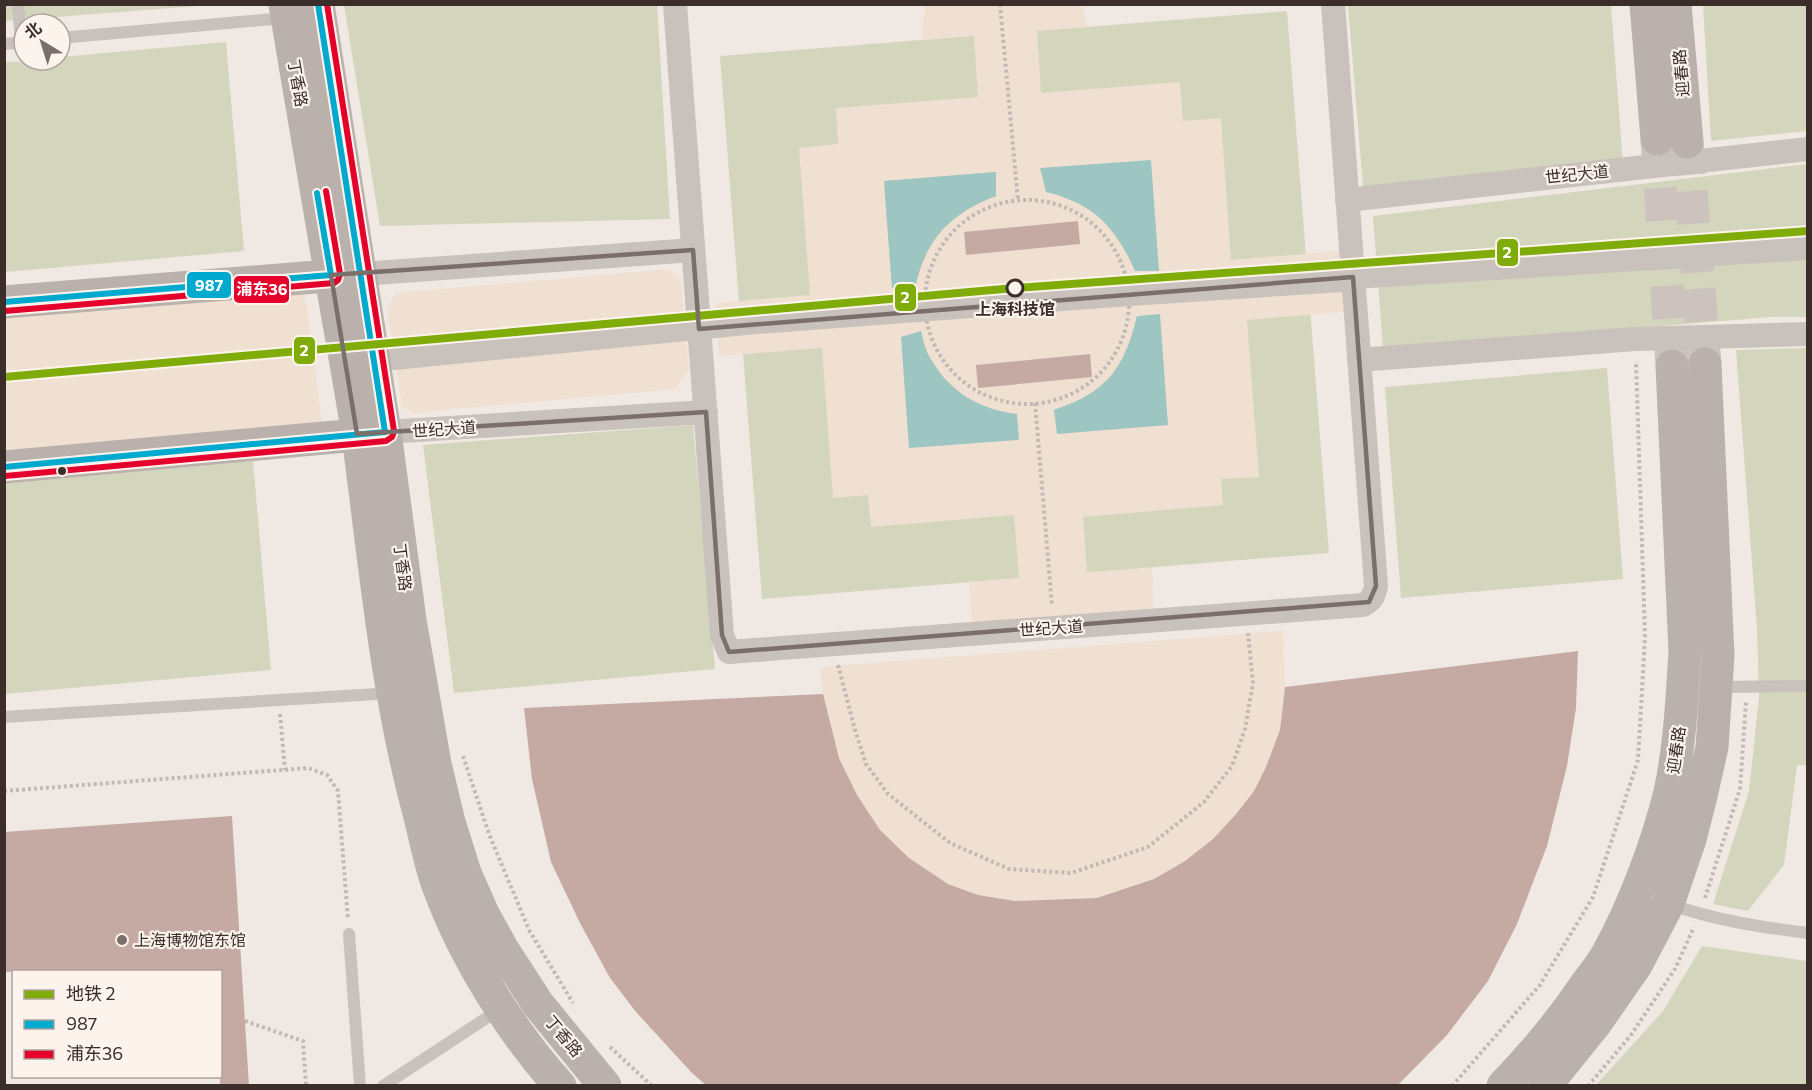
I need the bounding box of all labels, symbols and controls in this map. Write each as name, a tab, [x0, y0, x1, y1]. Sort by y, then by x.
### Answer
north arrow	[12, 12, 72, 72]
text: 北	[20, 17, 45, 42]
street label: 迎春路	[1669, 48, 1692, 98]
street label: 丁香路	[285, 58, 312, 108]
street label: 世纪大道	[1544, 161, 1610, 186]
line badge: 2	[1496, 238, 1519, 267]
text: 2	[1502, 242, 1512, 261]
line badge: 987	[186, 271, 232, 299]
text: 987	[195, 275, 223, 294]
line badge: 浦东36	[233, 275, 290, 304]
text: 浦东36	[236, 279, 288, 298]
marker: 上海科技馆	[1006, 279, 1024, 297]
line badge: 2	[894, 283, 917, 312]
text: 2	[900, 287, 910, 306]
place label: 上海科技馆	[975, 299, 1055, 318]
line badge: 2	[293, 336, 316, 365]
text: 2	[299, 340, 309, 359]
street label: 世纪大道	[411, 417, 477, 440]
unlabelled marker	[56, 465, 68, 477]
street label: 丁香路	[391, 542, 416, 592]
street label: 世纪大道	[1018, 616, 1084, 639]
street label: 迎春路	[1663, 725, 1688, 775]
place label: 上海博物馆东馆	[134, 930, 246, 949]
marker: 上海博物馆东馆	[115, 933, 129, 947]
legend	[12, 970, 222, 1078]
text: 地铁 2	[66, 982, 115, 1004]
street label: 丁香路	[542, 1011, 587, 1060]
text: 987	[66, 1012, 97, 1034]
text: 浦东36	[66, 1042, 123, 1064]

